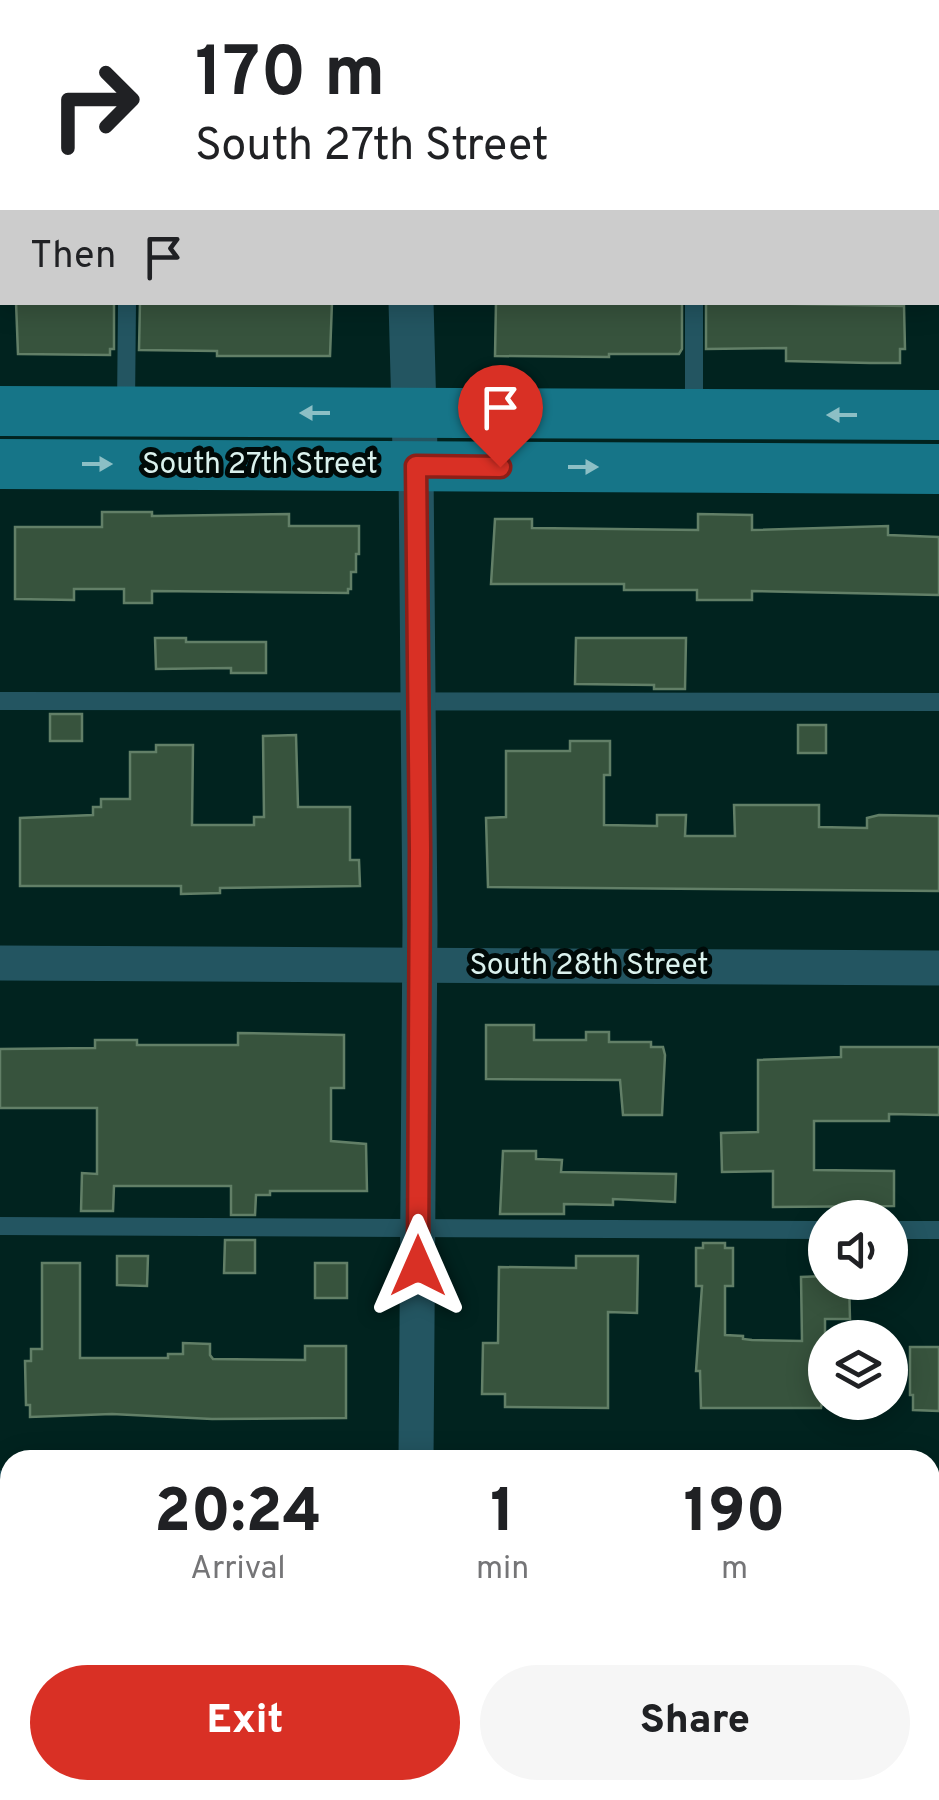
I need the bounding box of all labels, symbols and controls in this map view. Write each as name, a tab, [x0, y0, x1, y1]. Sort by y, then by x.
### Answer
text: 170 m	[195, 32, 385, 121]
icon: right	[30, 40, 160, 170]
text: South 27th Street	[195, 119, 549, 176]
icon: arrive	[136, 230, 191, 285]
text: Then	[30, 233, 116, 282]
pin	[458, 365, 543, 468]
icon: arrive	[473, 380, 528, 435]
one-way arrow	[298, 405, 330, 421]
one-way arrow	[825, 407, 857, 423]
street label: South 27th Street	[142, 447, 378, 484]
one-way arrow	[82, 456, 114, 472]
one-way arrow	[568, 459, 600, 475]
street label: South 28th Street	[469, 948, 709, 985]
map controls	[808, 1200, 908, 1420]
button: sound	[808, 1200, 908, 1300]
position arrow	[366, 1214, 470, 1318]
button: layers	[808, 1320, 908, 1420]
text: 20:24	[154, 1477, 322, 1553]
text: 1	[490, 1477, 515, 1553]
text: 190	[684, 1477, 786, 1553]
text: Arrival	[190, 1550, 286, 1590]
text: min	[476, 1550, 529, 1590]
text: m	[721, 1550, 748, 1590]
button: Exit	[30, 1665, 460, 1780]
button: Share	[480, 1665, 910, 1780]

